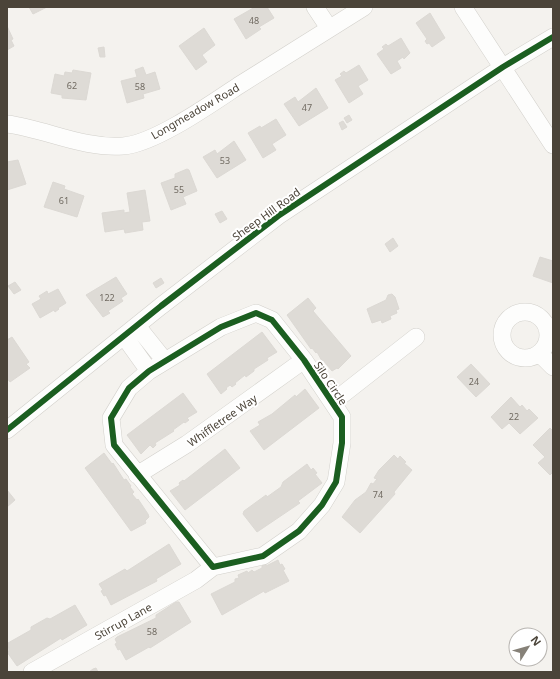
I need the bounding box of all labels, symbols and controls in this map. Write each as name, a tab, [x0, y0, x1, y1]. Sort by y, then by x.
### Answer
house number: 48	[249, 14, 259, 27]
house number: 62	[67, 79, 77, 92]
house number: 58	[135, 80, 145, 93]
street label: Longmeadow Road	[148, 80, 242, 142]
house number: 47	[302, 101, 312, 114]
house number: 53	[220, 154, 230, 167]
house number: 55	[174, 183, 184, 196]
street label: Sheep Hill Road	[229, 184, 303, 244]
house number: 61	[59, 194, 69, 207]
house number: 122	[99, 291, 115, 304]
street label: Silo Circle	[311, 358, 351, 408]
house number: 24	[469, 375, 479, 388]
street label: Whiffletree Way	[184, 390, 260, 450]
house number: 22	[509, 410, 519, 423]
house number: 74	[373, 488, 383, 501]
street label: Stirrup Lane	[92, 599, 154, 643]
house number: 58	[147, 625, 157, 638]
north arrow	[508, 627, 548, 667]
text: N	[528, 633, 545, 649]

